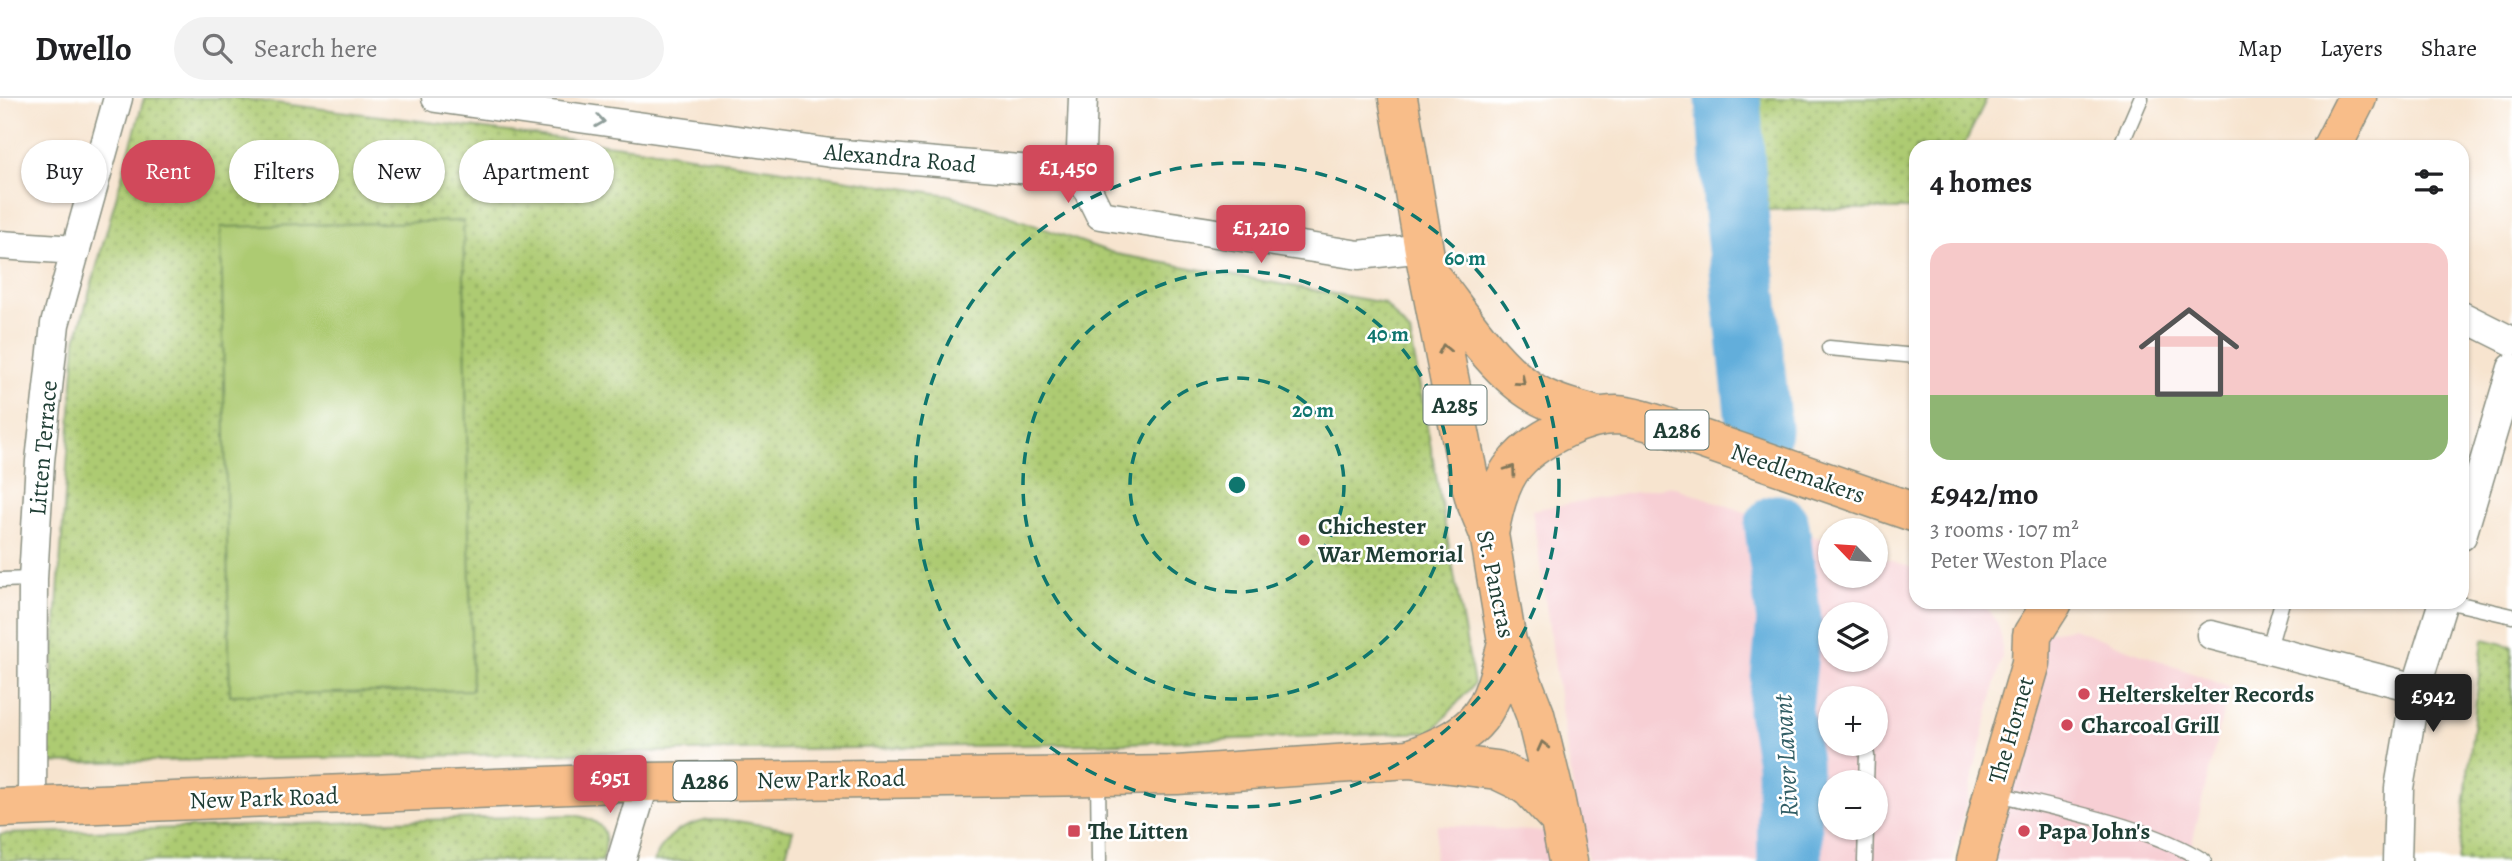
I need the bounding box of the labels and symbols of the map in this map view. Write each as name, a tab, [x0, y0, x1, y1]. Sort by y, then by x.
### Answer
one-way arrow	[594, 113, 606, 128]
street label: Alexandra Road	[822, 135, 978, 181]
pin: £1,450	[1011, 146, 1125, 205]
pin: £1,210	[1204, 206, 1318, 265]
text: 60 m	[1444, 244, 1486, 272]
text: 40 m	[1367, 320, 1409, 348]
one-way arrow	[1437, 343, 1452, 355]
one-way arrow	[1512, 373, 1525, 386]
street label: Litten Terrace	[21, 379, 65, 517]
road number: A285	[1424, 386, 1486, 424]
text: 20 m	[1292, 396, 1334, 424]
road number: A286	[1646, 410, 1708, 450]
street label: Needlemakers	[1727, 435, 1869, 511]
one-way arrow	[1503, 465, 1515, 478]
centre of rings	[1225, 473, 1249, 497]
place label: Chichester War Memorial	[1317, 510, 1464, 570]
north arrow	[1818, 518, 1888, 588]
street label: St. Pancras	[1469, 527, 1523, 641]
marker: Chichester War Memorial	[1296, 532, 1312, 548]
street label: The Hornet	[1980, 673, 2042, 787]
pin: £942	[2392, 674, 2474, 734]
place label: Helterskelter Records	[2098, 678, 2314, 710]
marker: Helterskelter Records	[2076, 686, 2092, 702]
water label: River Lavant	[1765, 692, 1807, 818]
place label: Charcoal Grill	[2081, 709, 2220, 741]
marker: Charcoal Grill	[2059, 717, 2075, 733]
one-way arrow	[1537, 741, 1551, 753]
pin: £951	[569, 756, 651, 815]
road number: A286	[674, 762, 736, 800]
street label: New Park Road	[756, 762, 906, 796]
street label: New Park Road	[189, 779, 339, 817]
place label: The Litten	[1088, 815, 1189, 847]
place label: Papa John's	[2038, 815, 2150, 847]
marker: The Litten	[1066, 823, 1082, 839]
marker: Papa John's	[2016, 823, 2032, 839]

